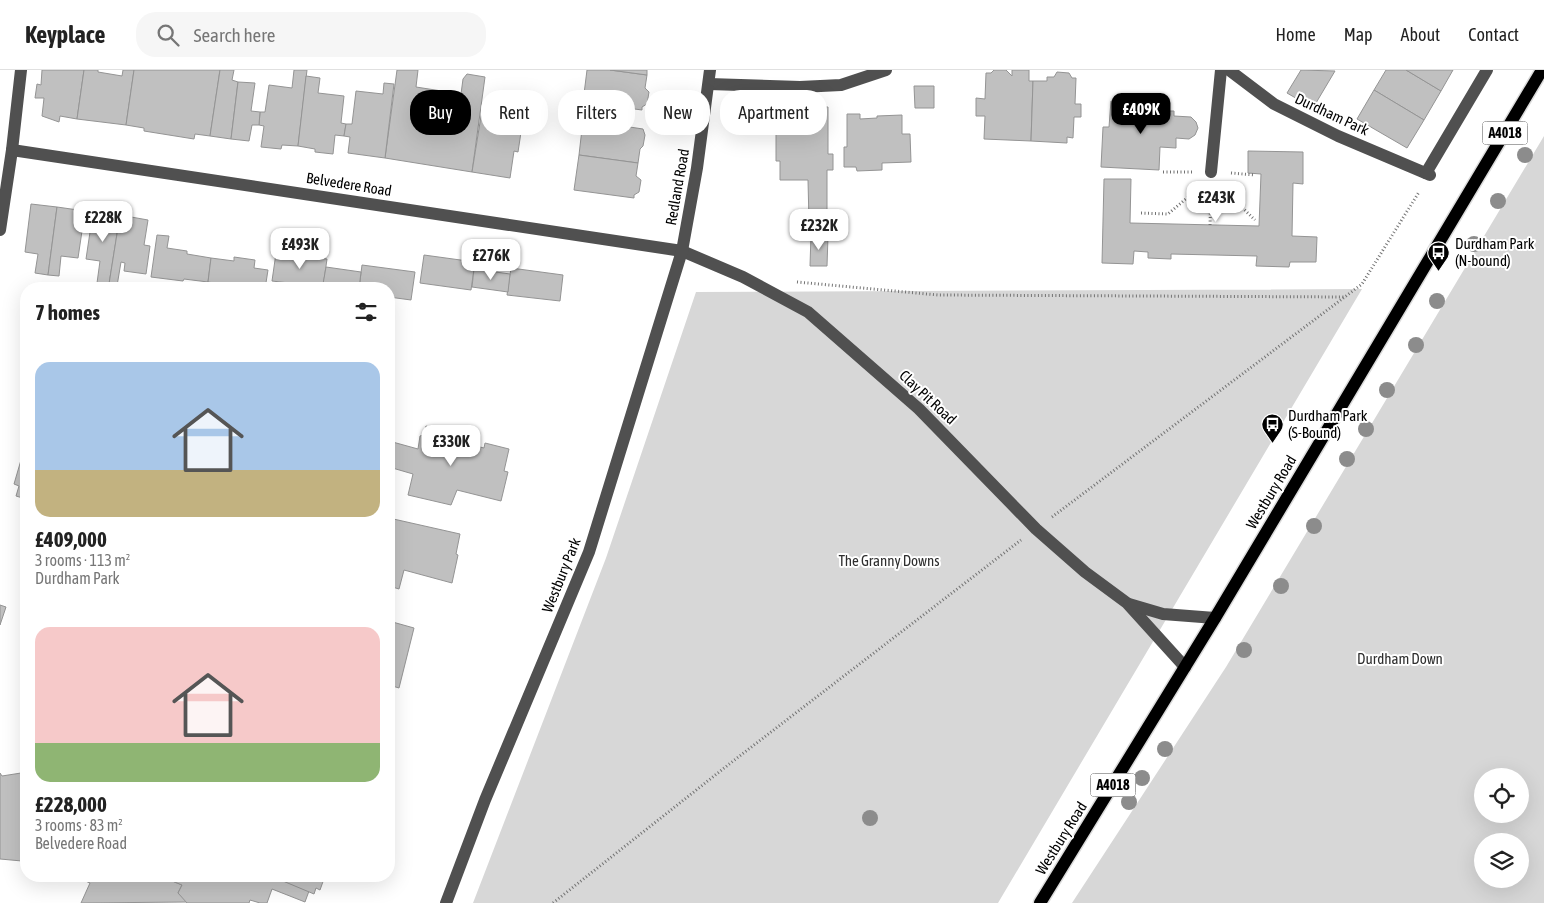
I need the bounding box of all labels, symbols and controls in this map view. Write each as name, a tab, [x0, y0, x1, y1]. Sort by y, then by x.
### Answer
search box	[136, 12, 486, 57]
text: Keyplace	[25, 21, 106, 48]
icon: search	[154, 21, 182, 49]
text: Search here	[194, 24, 275, 46]
text: Home	[1276, 24, 1316, 45]
text: Map	[1344, 24, 1373, 45]
text: About	[1401, 24, 1440, 45]
text: Contact	[1468, 24, 1519, 45]
chip: Buy	[410, 90, 471, 135]
chip: Rent	[481, 90, 548, 135]
chip: Filters	[558, 90, 635, 135]
chip: New	[645, 90, 710, 135]
chip: Apartment	[720, 90, 827, 135]
street label: Durdham Park	[1292, 90, 1372, 139]
pin: £409K	[1106, 92, 1176, 135]
text: £409K	[1122, 100, 1160, 118]
road number: A4018	[1482, 122, 1528, 144]
street label: Redland Road	[662, 147, 692, 227]
street label: Belvedere Road	[305, 169, 393, 199]
pin: £243K	[1181, 180, 1251, 223]
text: £243K	[1197, 188, 1235, 206]
pin: £228K	[68, 200, 138, 243]
text: £228K	[84, 208, 122, 226]
pin: £232K	[784, 208, 854, 251]
text: £232K	[800, 216, 838, 234]
pin: £493K	[265, 228, 335, 270]
text: £493K	[281, 235, 319, 253]
place label: Durdham Park (N-bound)	[1455, 235, 1535, 269]
pin: £276K	[456, 238, 526, 281]
bus stop icon: Durdham Park (N-bound)	[1427, 240, 1451, 271]
text: £276K	[472, 246, 510, 264]
icon: filters	[352, 298, 380, 326]
text: 7 homes	[35, 300, 100, 324]
street label: Clay Pit Road	[896, 366, 960, 428]
icon: home	[163, 395, 253, 485]
place label: Durdham Park (S-Bound)	[1288, 407, 1368, 441]
bus stop icon: Durdham Park (S-Bound)	[1260, 412, 1284, 443]
pin: £330K	[416, 424, 486, 467]
text: £330K	[432, 432, 470, 450]
street label: Westbury Road	[1242, 452, 1300, 532]
text: £409,000	[35, 527, 107, 551]
street label: Westbury Park	[538, 535, 584, 615]
text: 3 rooms · 113 m²	[35, 551, 130, 569]
park label: The Granny Downs	[838, 552, 940, 569]
text: Durdham Park	[35, 569, 120, 587]
park label: Durdham Down	[1357, 650, 1443, 667]
icon: home	[163, 660, 253, 750]
map controls	[1474, 768, 1529, 888]
button: locate	[1474, 768, 1529, 823]
road number: A4018	[1090, 774, 1136, 796]
text: £228,000	[35, 792, 107, 816]
street label: Westbury Road	[1032, 799, 1090, 877]
text: 3 rooms · 83 m²	[35, 816, 123, 834]
button: layers	[1474, 833, 1529, 888]
text: Belvedere Road	[35, 834, 127, 852]

